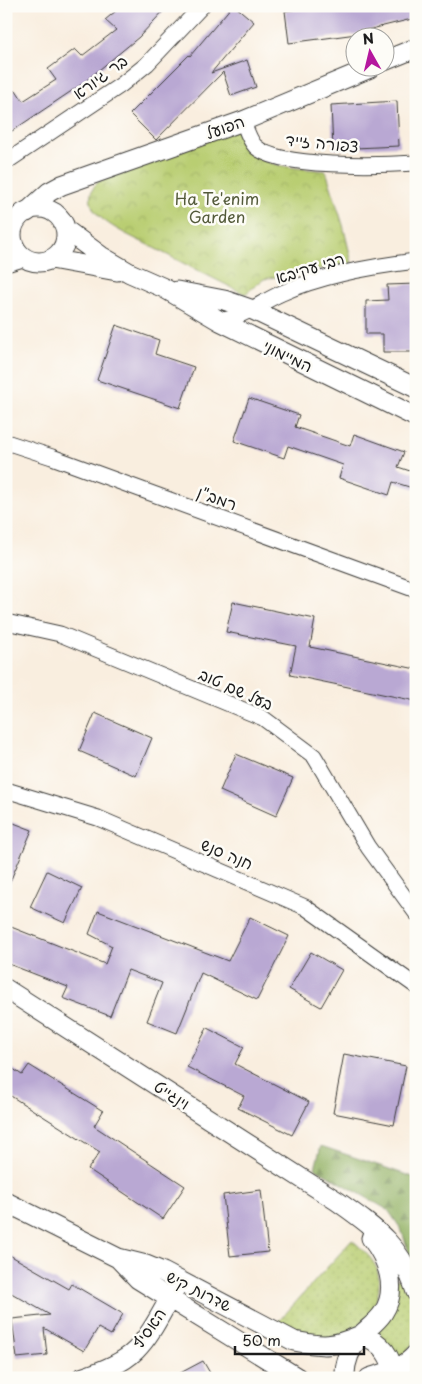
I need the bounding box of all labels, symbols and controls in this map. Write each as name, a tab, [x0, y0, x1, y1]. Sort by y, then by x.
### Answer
text: N	[361, 27, 375, 50]
north arrow	[344, 28, 394, 78]
street label: בר גיורא	[67, 48, 132, 104]
street label: הפועל	[202, 108, 247, 144]
street label: צפורה זייד	[284, 126, 360, 158]
park label: Ha Te'enim Garden	[175, 186, 259, 228]
street label: רבי עקיבא	[272, 245, 347, 289]
street label: המיימוני	[260, 333, 317, 377]
street label: רמב"ן	[194, 479, 241, 515]
street label: בעל שם טוב	[195, 661, 277, 715]
street label: חנה סנש	[198, 831, 257, 875]
street label: וינגייט	[150, 1074, 195, 1115]
street label: שדרות קיש	[163, 1263, 236, 1317]
street label: האסיף	[126, 1302, 171, 1353]
scale bar	[235, 1324, 363, 1356]
text: 50 m	[242, 1328, 281, 1351]

